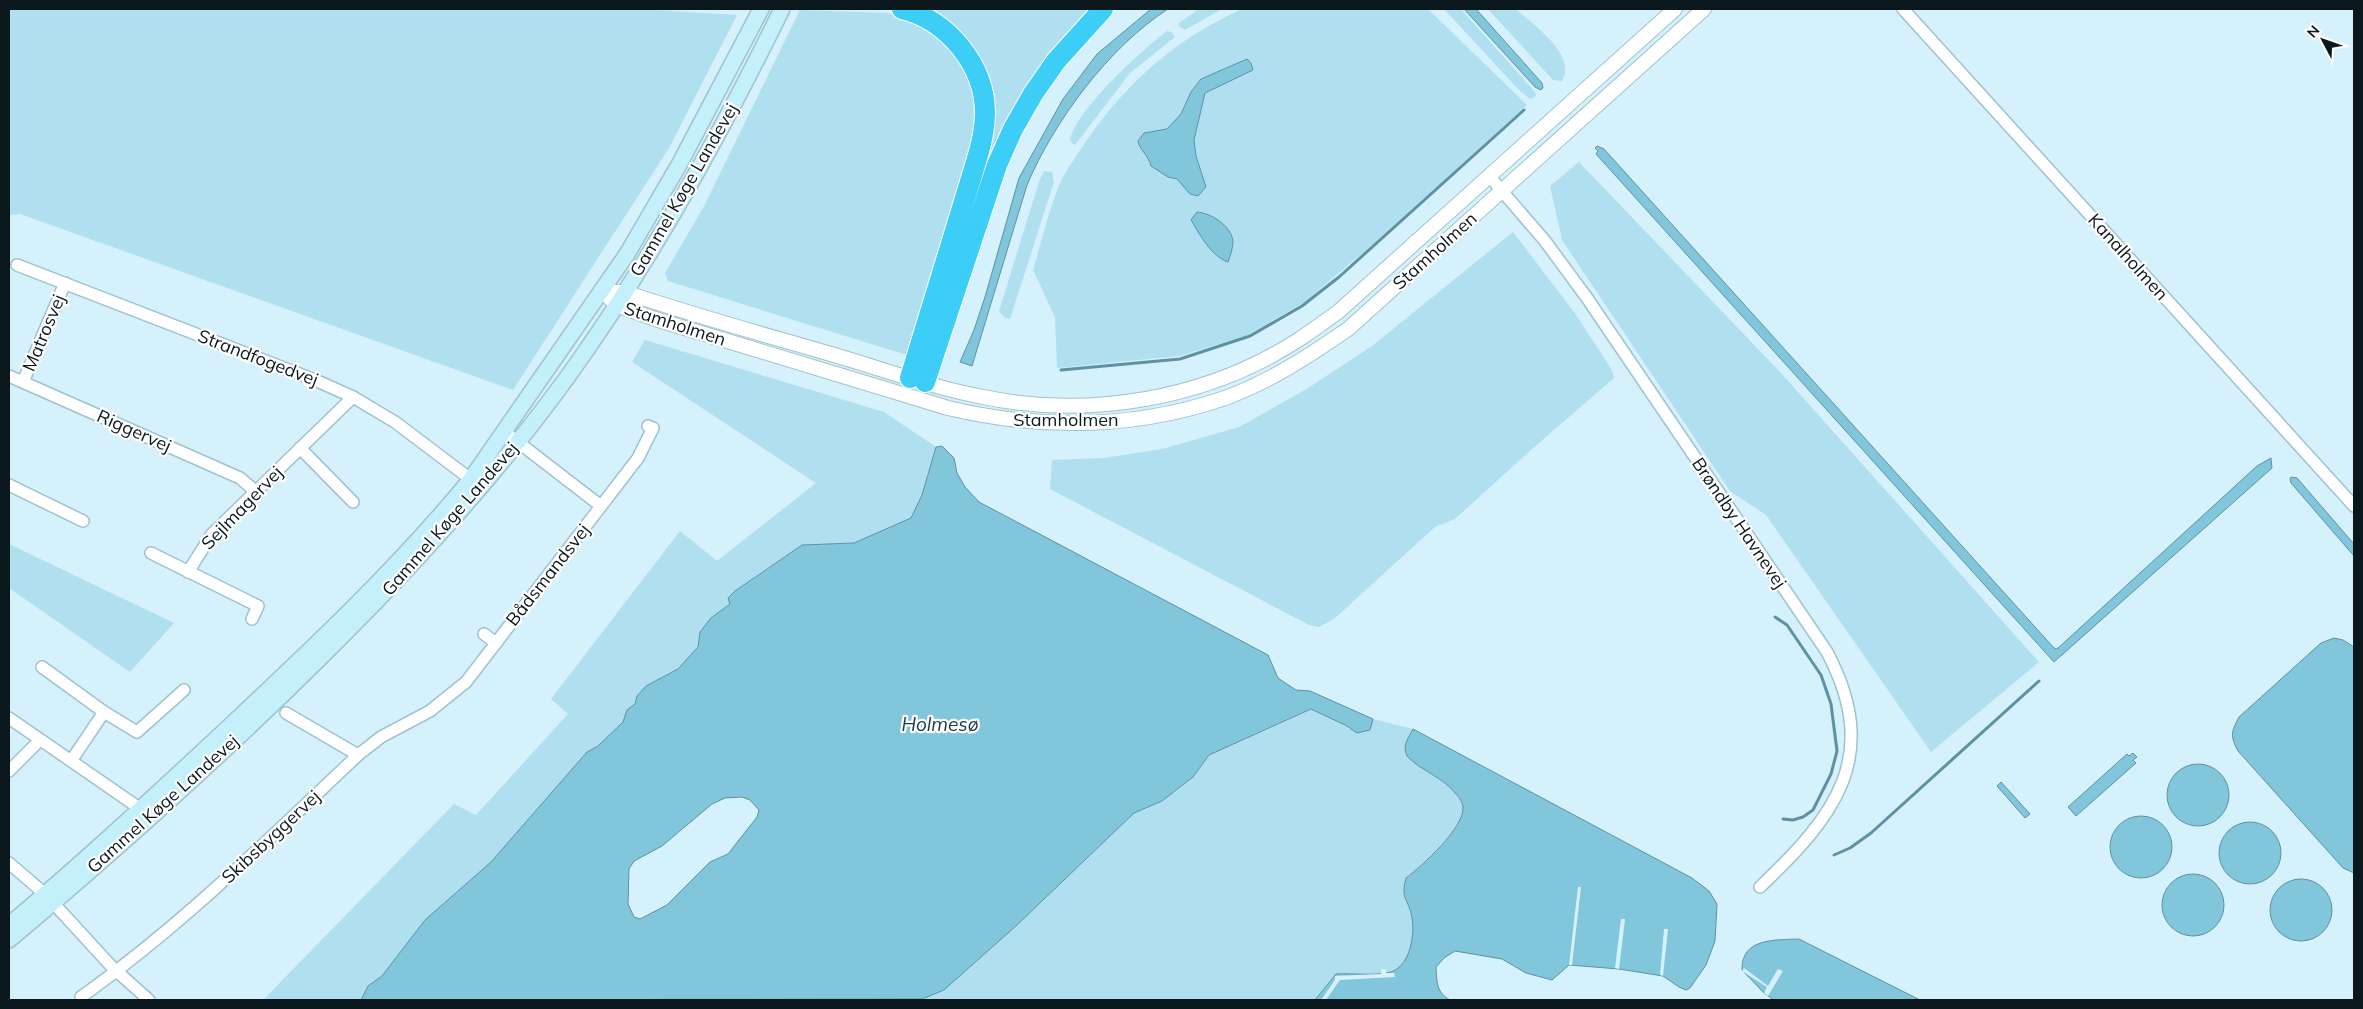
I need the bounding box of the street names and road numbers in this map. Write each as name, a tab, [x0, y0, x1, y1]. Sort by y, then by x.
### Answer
street label: Gammel Køge Landevej	[625, 99, 743, 281]
street label: Stamholmen	[1388, 207, 1482, 294]
street label: Kanalholmen	[2083, 208, 2173, 305]
street label: Matrosvej	[17, 291, 70, 375]
street label: Stamholmen	[622, 296, 729, 351]
street label: Strandfogedvej	[195, 324, 322, 391]
street label: Riggervej	[94, 404, 175, 457]
street label: Stamholmen	[1013, 408, 1119, 431]
street label: Gammel Køge Landevej	[377, 437, 523, 600]
street label: Brøndby Havnevej	[1687, 453, 1792, 593]
street label: Sejlmagervej	[196, 461, 287, 554]
street label: Bådsmandsvej	[501, 519, 595, 630]
street label: Gammel Køge Landevej	[82, 729, 243, 878]
street label: Skibsbyggervej	[216, 785, 325, 888]

